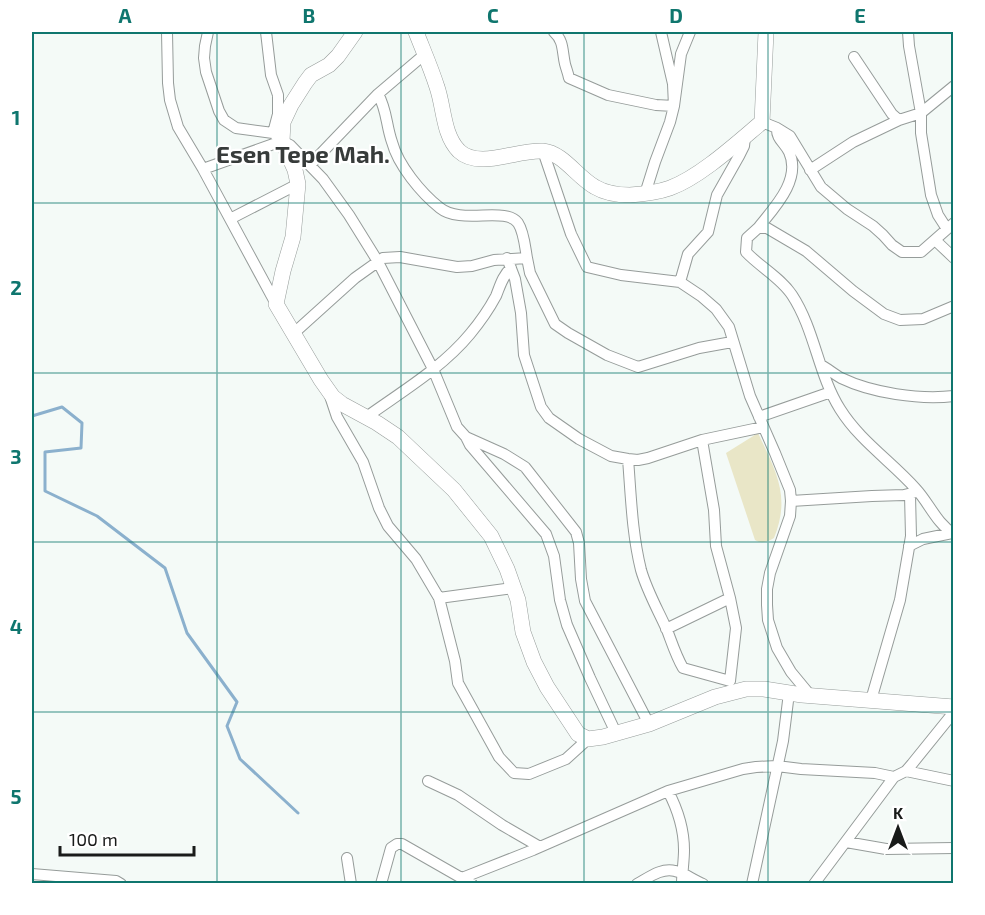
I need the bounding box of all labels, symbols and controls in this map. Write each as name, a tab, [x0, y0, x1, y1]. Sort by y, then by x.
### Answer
text: A	[118, 3, 132, 27]
text: B	[303, 3, 315, 27]
text: C	[487, 3, 499, 27]
text: D	[669, 3, 683, 27]
text: E	[854, 3, 866, 27]
text: 1	[12, 105, 20, 129]
district label: Esen Tepe Mah.	[216, 139, 390, 168]
text: 2	[10, 275, 22, 299]
text: 3	[10, 444, 22, 468]
text: 4	[10, 614, 23, 638]
text: 5	[10, 784, 22, 808]
north arrow	[868, 798, 928, 858]
text: K	[893, 803, 904, 822]
scale bar	[60, 819, 194, 857]
text: 100 m	[69, 828, 118, 850]

